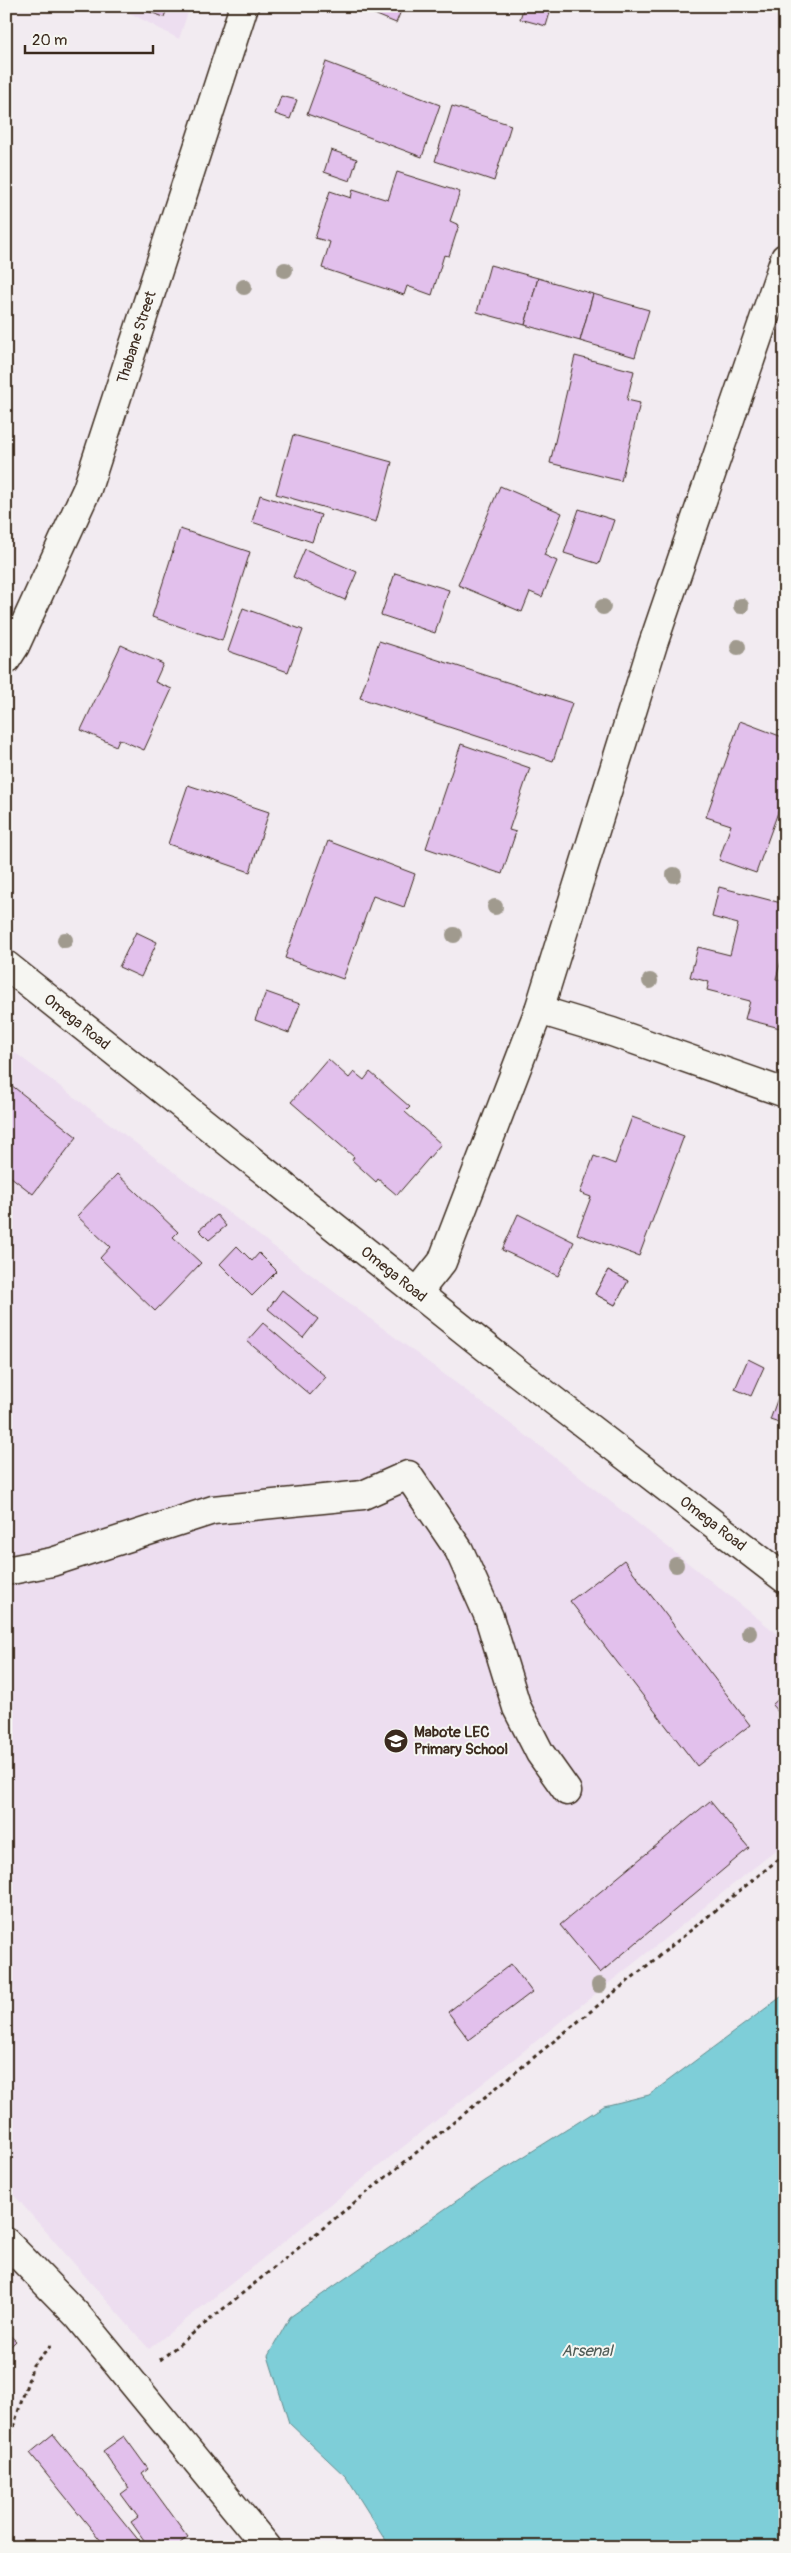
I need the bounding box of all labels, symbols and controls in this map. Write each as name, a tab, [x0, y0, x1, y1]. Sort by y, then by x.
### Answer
scale bar	[25, 22, 152, 54]
text: 20 m	[32, 31, 67, 50]
street label: Thabane Street	[113, 288, 161, 386]
street label: Omega Road	[40, 990, 114, 1054]
street label: Omega Road	[357, 1242, 430, 1307]
street label: Omega Road	[676, 1492, 750, 1556]
place label: Mabote LEC Primary School	[414, 1723, 508, 1759]
school or university icon: Mabote LEC Primary School	[383, 1728, 409, 1754]
water label: Arsenal	[561, 2341, 615, 2361]

